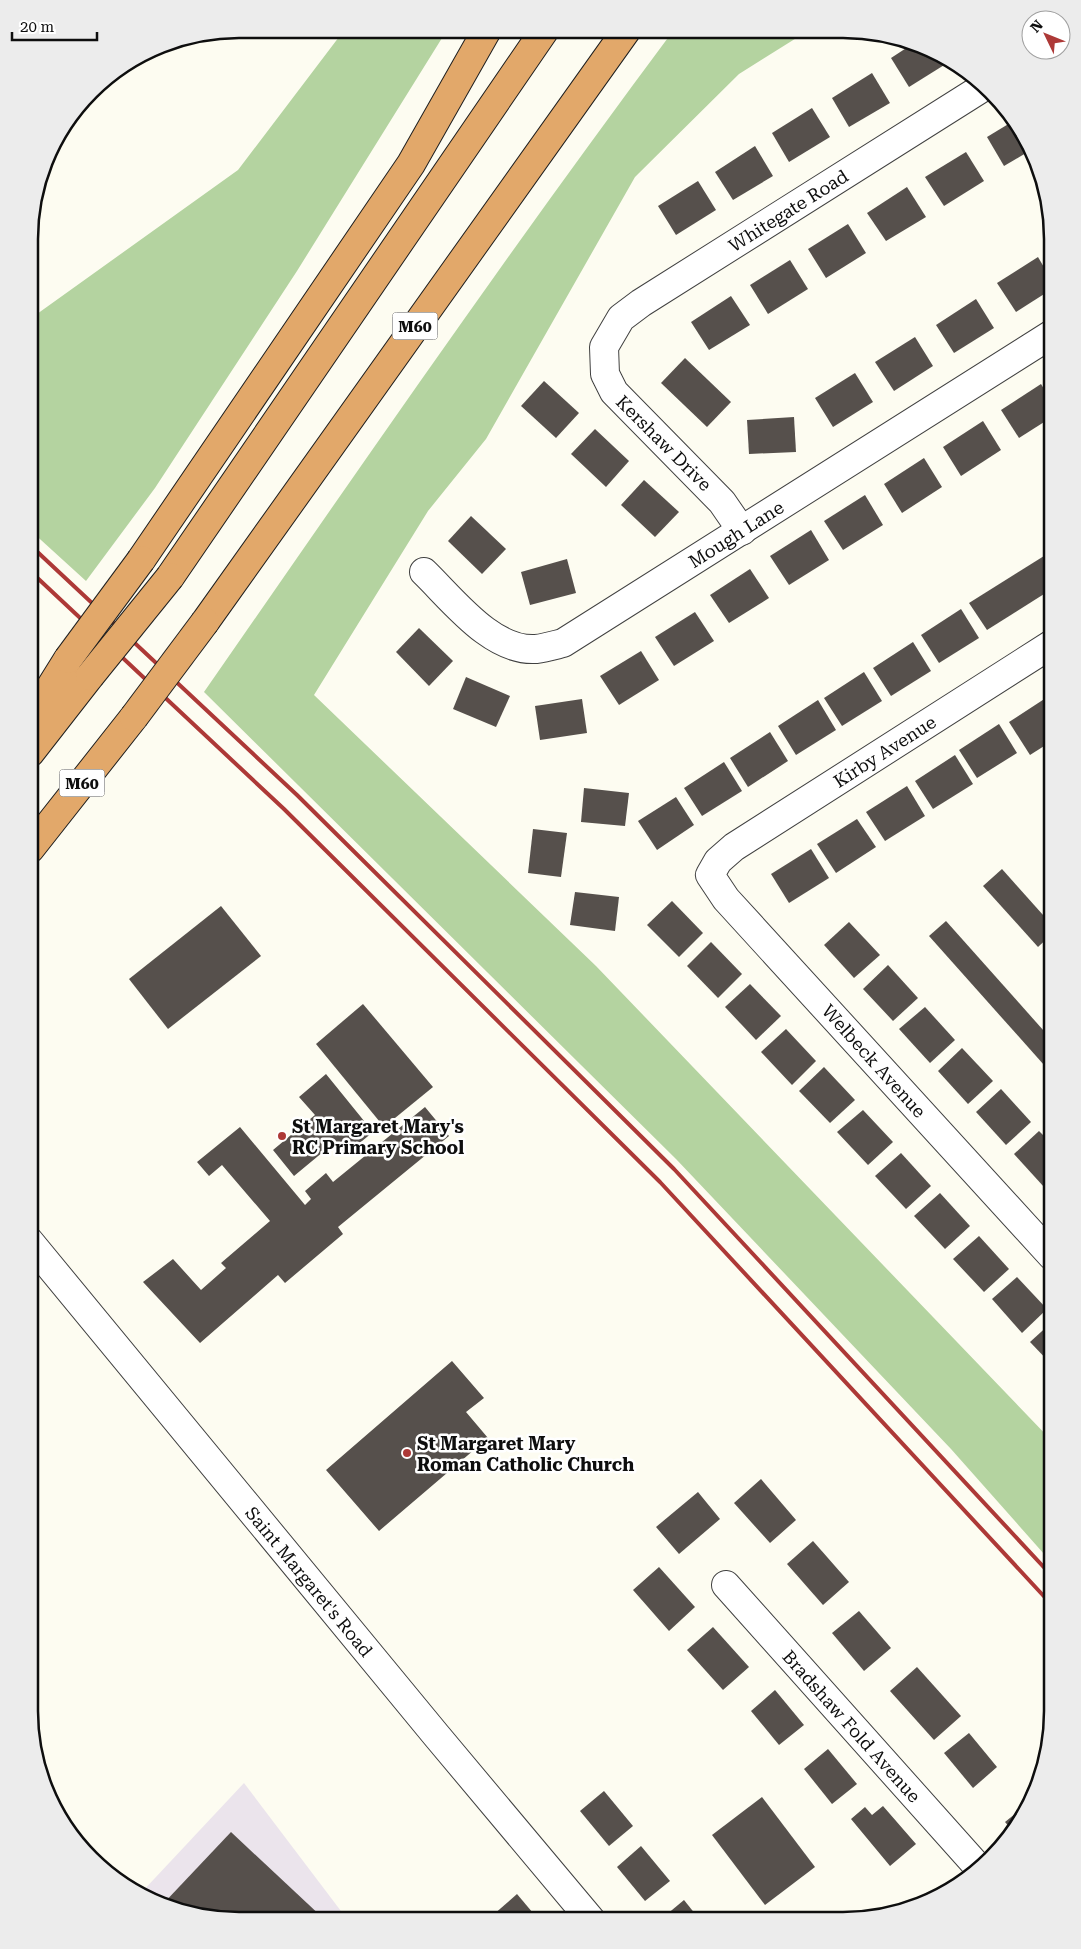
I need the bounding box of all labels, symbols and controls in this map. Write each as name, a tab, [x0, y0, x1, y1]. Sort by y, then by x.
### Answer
scale bar	[12, 10, 98, 42]
north arrow	[1021, 10, 1071, 60]
text: N	[1027, 17, 1046, 36]
text: 20 m	[20, 18, 55, 36]
street label: Whitegate Road	[724, 165, 852, 256]
road number: M60	[392, 312, 438, 340]
street label: Kershaw Drive	[612, 391, 716, 495]
street label: Mough Lane	[684, 496, 787, 572]
street label: Kirby Avenue	[829, 711, 939, 791]
road number: M60	[59, 770, 104, 796]
street label: Welbeck Avenue	[818, 1000, 930, 1122]
place label: St Margaret Mary's RC Primary School	[292, 1116, 464, 1158]
marker: St Margaret Mary's RC Primary School	[276, 1130, 288, 1142]
place label: St Margaret Mary Roman Catholic Church	[417, 1433, 634, 1475]
marker: St Margaret Mary Roman Catholic Church	[401, 1447, 413, 1459]
street label: Saint Margaret's Road	[241, 1502, 378, 1661]
street label: Bradshaw Fold Avenue	[779, 1646, 925, 1806]

